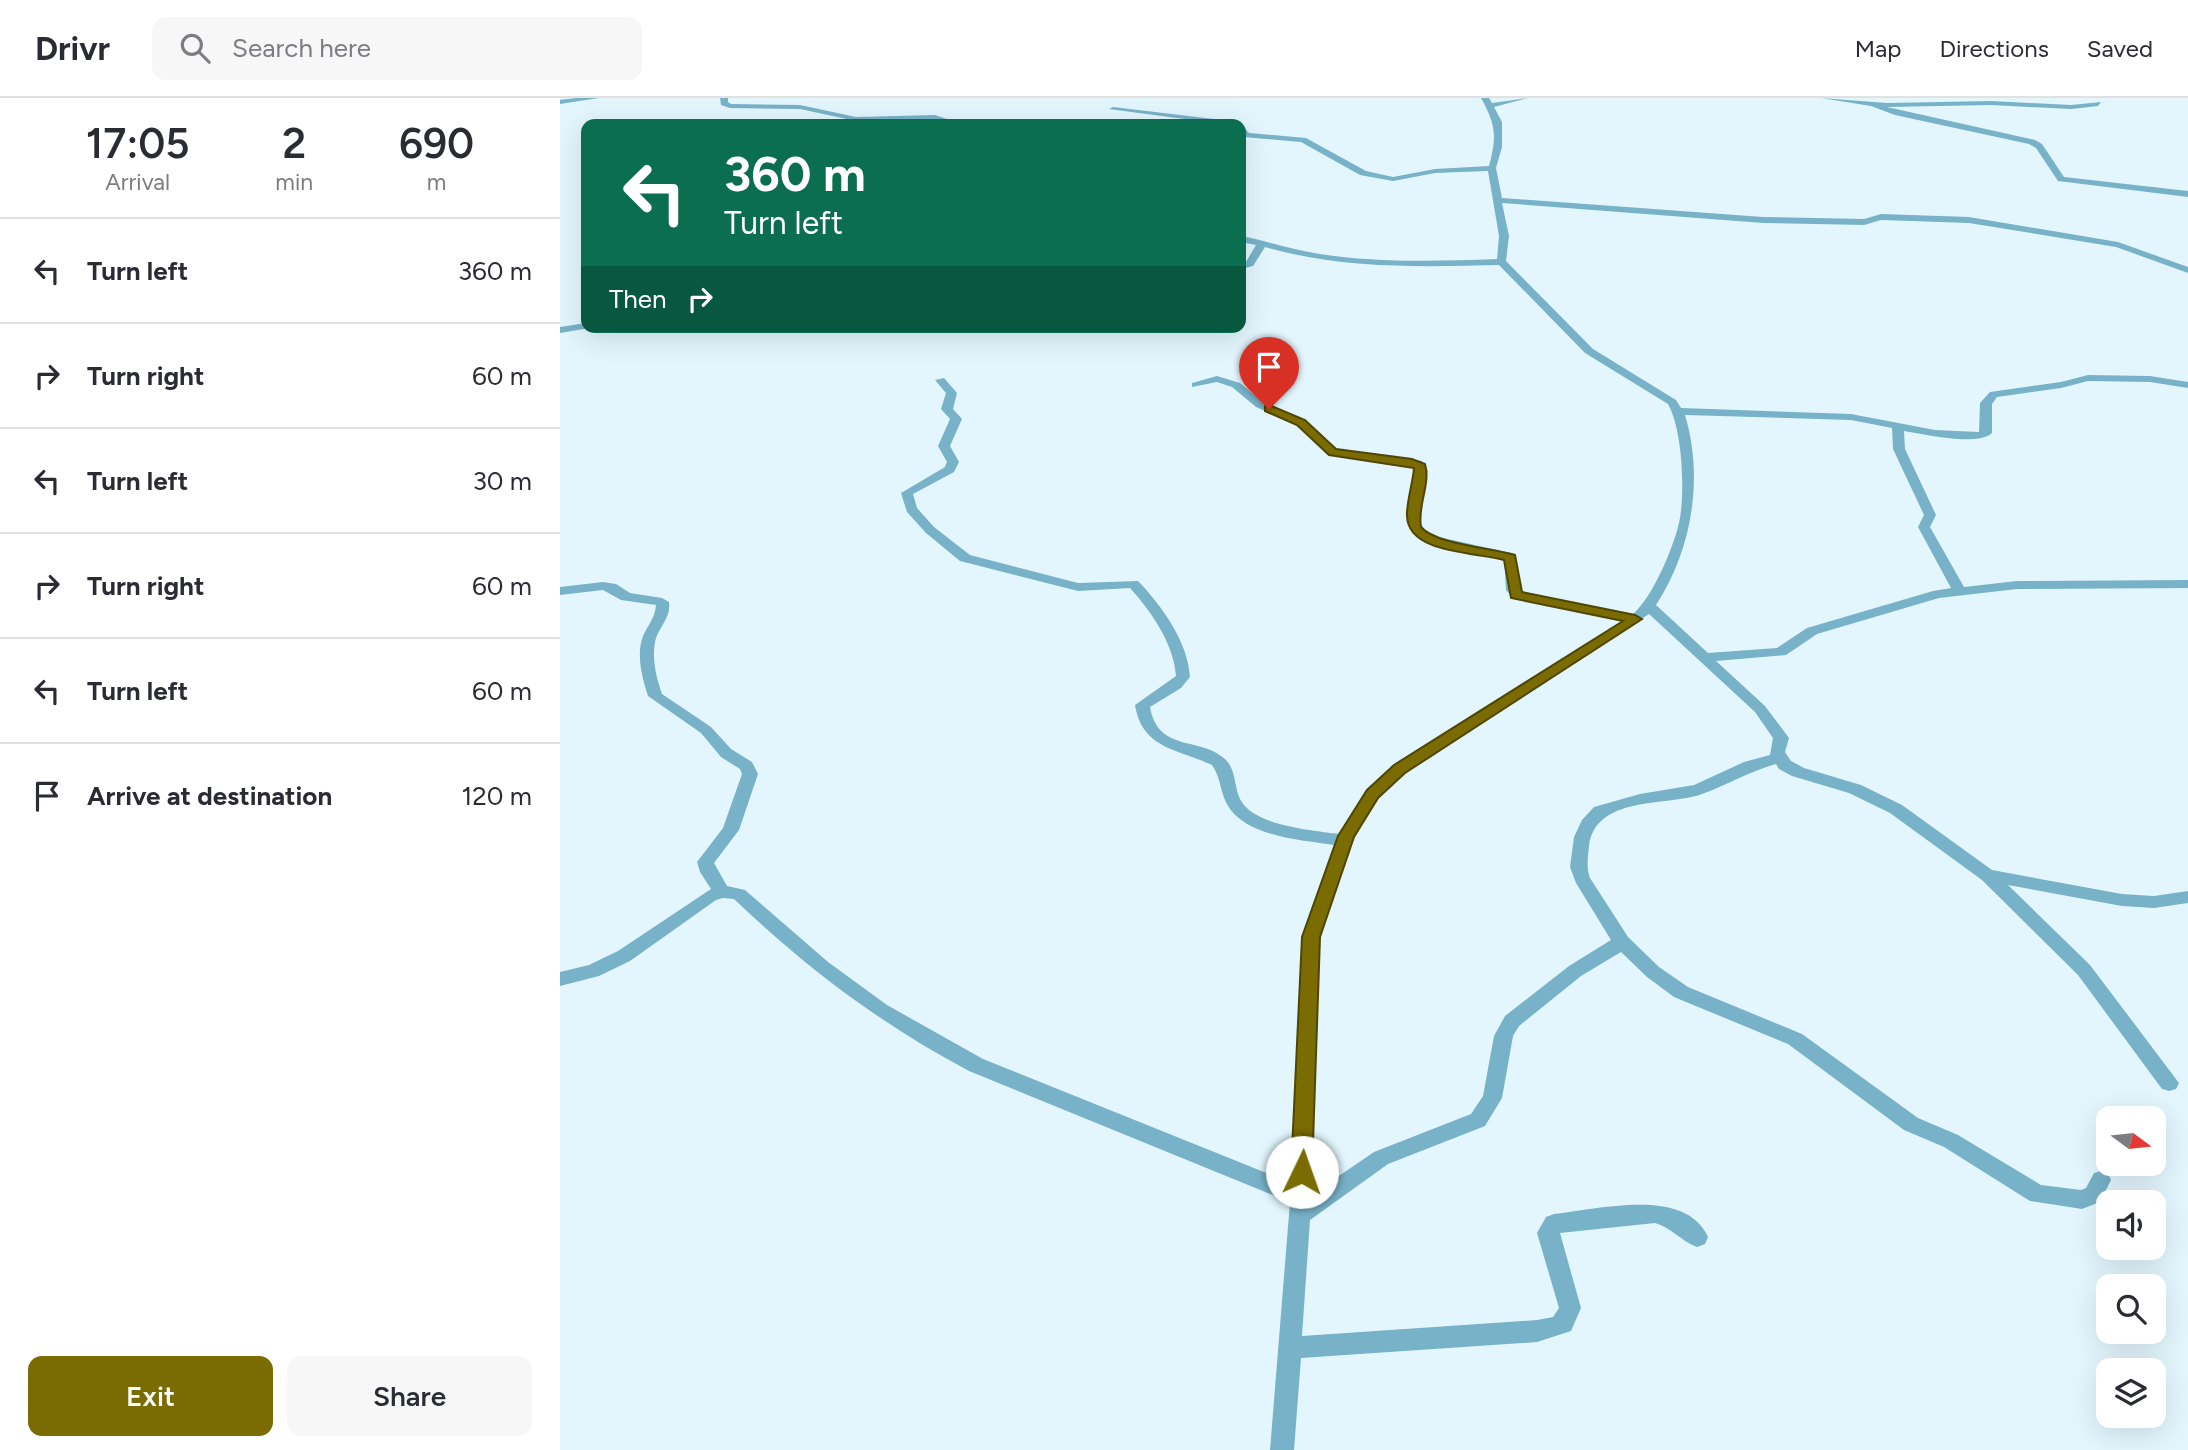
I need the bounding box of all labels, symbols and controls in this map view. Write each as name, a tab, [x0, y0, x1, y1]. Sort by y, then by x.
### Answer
search box	[152, 17, 642, 80]
text: Drivr	[35, 29, 110, 68]
icon: search	[176, 29, 214, 67]
text: Search here	[232, 32, 371, 64]
text: Map	[1855, 34, 1901, 63]
text: Directions	[1939, 34, 2049, 63]
text: Saved	[2087, 34, 2153, 63]
text: 17:05	[86, 118, 190, 169]
text: 2	[282, 118, 306, 169]
text: 690	[399, 118, 474, 169]
text: 360 m	[724, 144, 866, 203]
icon: left	[609, 147, 700, 238]
text: Arrival	[105, 168, 170, 196]
text: min	[275, 168, 313, 196]
text: m	[427, 168, 446, 196]
text: Turn left	[724, 204, 843, 242]
icon: left	[28, 252, 66, 290]
text: Turn left	[87, 255, 188, 287]
text: 360 m	[458, 255, 532, 287]
icon: right	[681, 280, 719, 318]
text: Then	[609, 283, 667, 315]
pin	[1239, 337, 1299, 409]
icon: arrive	[1250, 348, 1288, 386]
icon: right	[28, 357, 66, 395]
text: Turn right	[87, 360, 204, 392]
text: 60 m	[472, 360, 532, 392]
icon: left	[28, 462, 66, 500]
text: Turn left	[87, 465, 188, 497]
text: 30 m	[473, 465, 532, 497]
icon: right	[28, 567, 66, 605]
text: Turn right	[87, 570, 204, 602]
text: 60 m	[472, 570, 532, 602]
icon: left	[28, 672, 66, 710]
text: Turn left	[87, 675, 188, 707]
text: 60 m	[472, 675, 532, 707]
icon: arrive	[28, 777, 66, 815]
text: Arrive at destination	[87, 780, 332, 812]
text: 120 m	[462, 780, 532, 812]
north arrow	[2096, 1106, 2166, 1176]
map controls	[2096, 1106, 2166, 1428]
position arrow	[1265, 1135, 1339, 1209]
button: sound	[2096, 1190, 2166, 1260]
button: search	[2096, 1274, 2166, 1344]
button: Exit	[28, 1356, 273, 1436]
button: Share	[287, 1356, 532, 1436]
button: layers	[2096, 1358, 2166, 1428]

